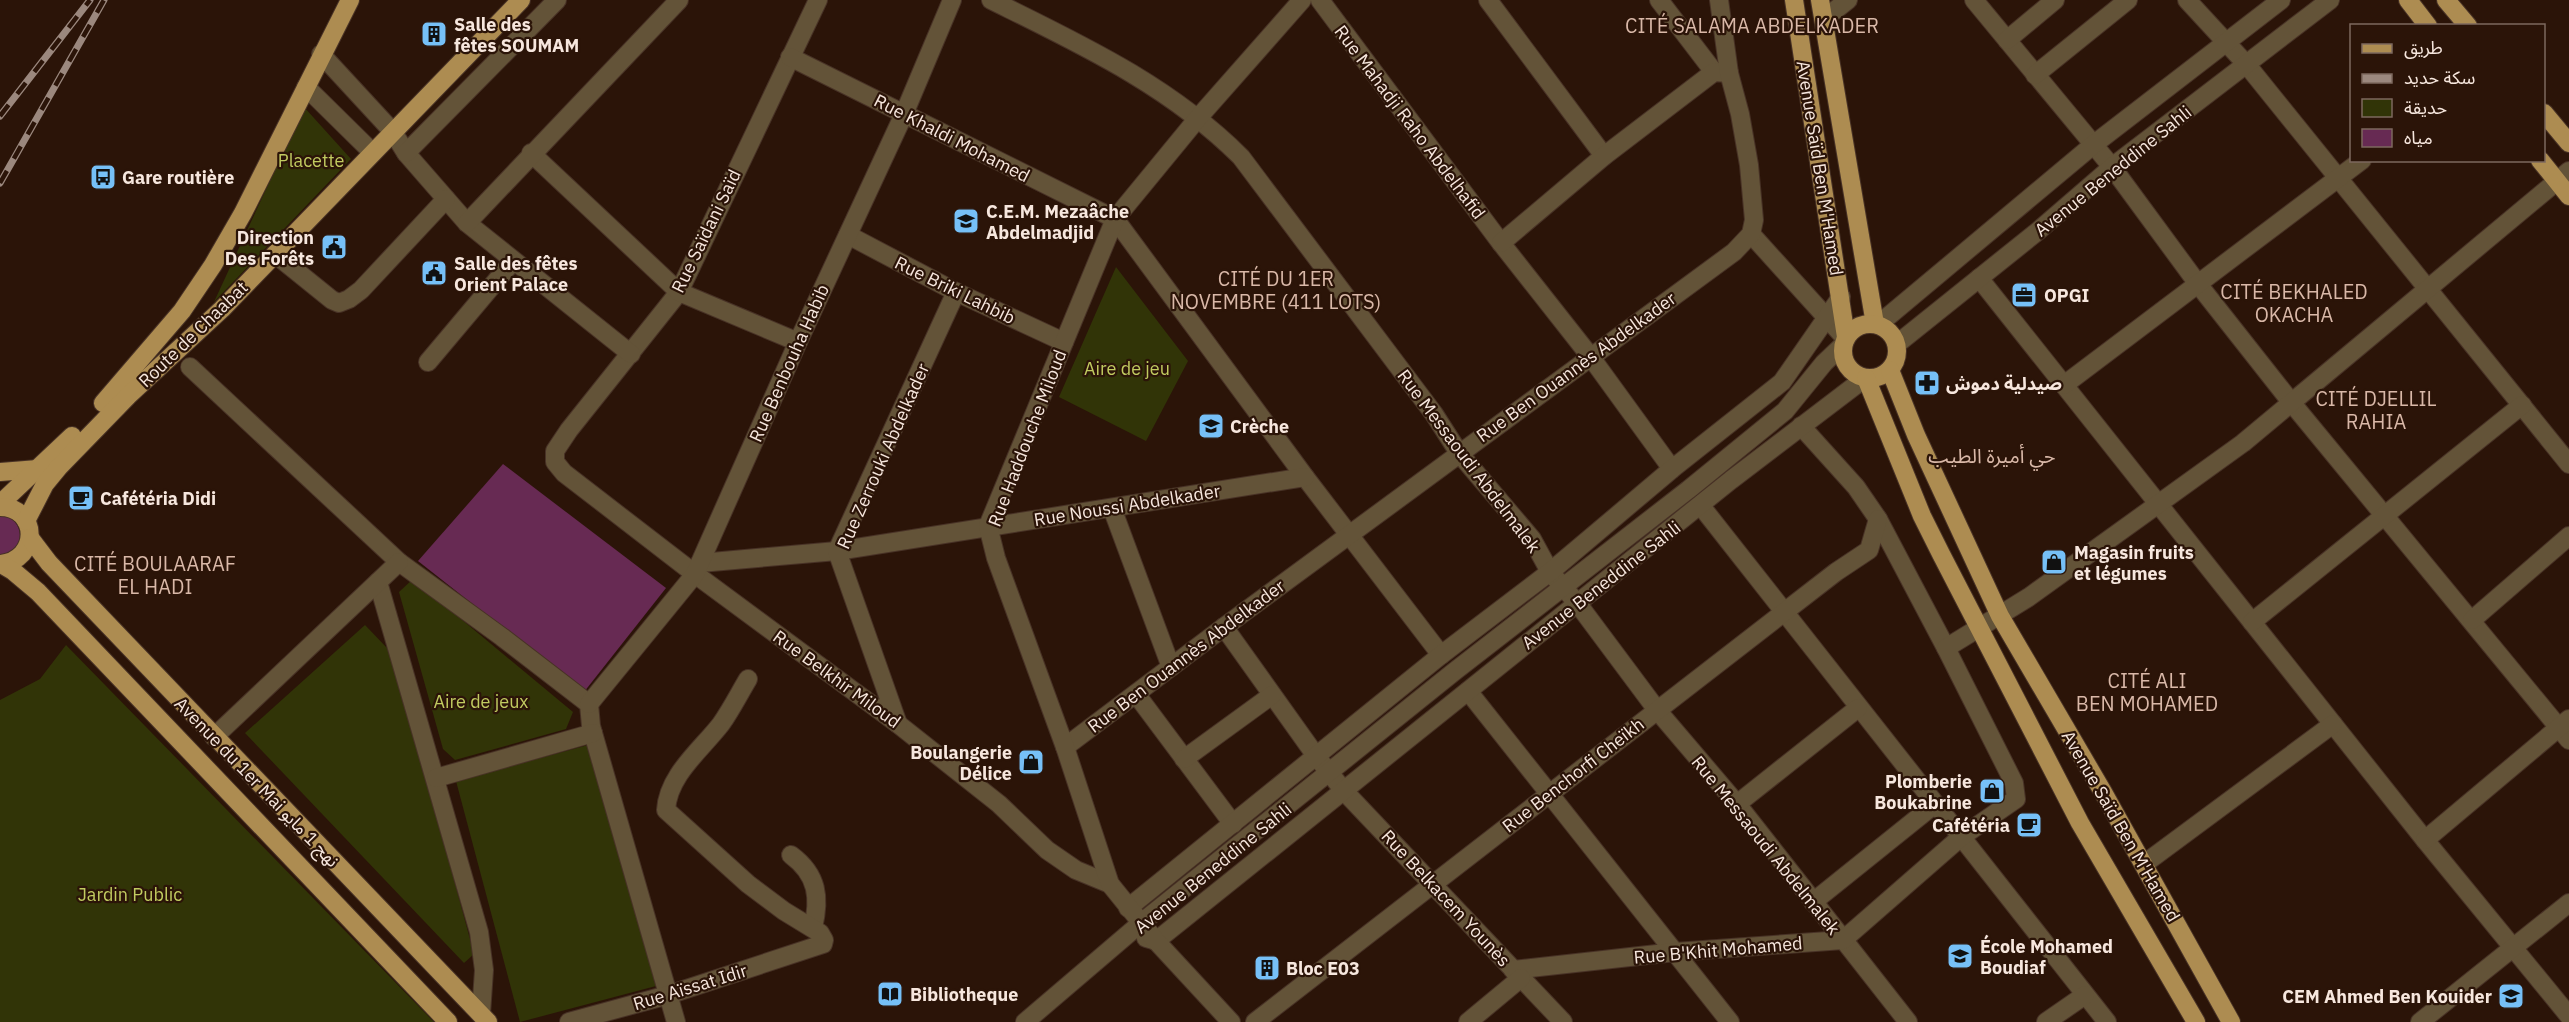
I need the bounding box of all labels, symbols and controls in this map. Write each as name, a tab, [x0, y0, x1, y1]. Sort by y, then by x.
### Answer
district label: CITÉ SALAMA ABDELKADER	[1625, 12, 1879, 39]
place label: Salle des fêtes SOUMAM	[454, 13, 579, 57]
building icon: Salle des fêtes SOUMAM	[419, 19, 449, 49]
street label: Rue Mahadji Raho Abdelhafid	[1330, 21, 1490, 223]
legend	[2350, 24, 2545, 162]
text: طريق	[2404, 36, 2443, 59]
street label: Avenue Saïd Ben M'Hamed	[1792, 59, 1848, 277]
text: سكة حديد	[2404, 66, 2475, 89]
street label: Rue Khaldi Mohamed	[870, 89, 1034, 187]
text: حديقة	[2404, 96, 2447, 119]
street label: Avenue Beneddine Sahli	[2030, 101, 2196, 241]
text: مياه	[2404, 126, 2433, 149]
park label: Placette	[278, 149, 344, 172]
bus stop icon: Gare routière	[88, 162, 118, 192]
place label: Gare routière	[122, 166, 234, 189]
street label: Rue Saïdani Saïd	[666, 166, 746, 296]
place label: C.E.M. Mezaâche Abdelmadjid	[986, 200, 1129, 244]
school or university icon: C.E.M. Mezaâche Abdelmadjid	[951, 206, 981, 236]
place label: Direction Des Forêts	[225, 226, 314, 270]
public building icon: Direction Des Forêts	[319, 232, 349, 262]
street label: Rue Briki Lahbib	[891, 251, 1019, 329]
place label: Salle des fêtes Orient Palace	[454, 252, 578, 296]
public building icon: Salle des fêtes Orient Palace	[419, 258, 449, 288]
district label: CITÉ DU 1ER NOVEMBRE (411 LOTS)	[1171, 265, 1381, 315]
street label: Route de Chaabat	[133, 276, 253, 392]
district label: CITÉ BEKHALED OKACHA	[2220, 278, 2368, 328]
office icon: OPGI	[2009, 280, 2039, 310]
street label: Rue Benbouha Habib	[744, 281, 834, 445]
place label: OPGI	[2044, 284, 2089, 307]
street label: Rue Ben Ouannès Abdelkader	[1472, 287, 1681, 447]
street label: Rue Haddouche Miloud	[983, 346, 1071, 530]
park label: Aire de jeu	[1084, 357, 1170, 380]
street label: Rue Zerrouki Abdelkader	[832, 359, 935, 552]
street label: Rue Messaoudi Abdelmalek	[1393, 365, 1546, 558]
pharmacy icon: صيدلية دموش	[1912, 368, 1942, 398]
place label: صيدلية دموش	[1946, 372, 2062, 395]
district label: CITÉ DJELLIL RAHIA	[2315, 385, 2437, 435]
school or university icon: Crèche	[1196, 411, 1226, 441]
place label: Crèche	[1230, 415, 1289, 438]
district label: حي أميرة الطيب	[1928, 442, 2056, 471]
street label: Rue Noussi Abdelkader	[1032, 479, 1222, 531]
cafe icon: Cafétéria Didi	[66, 483, 96, 513]
place label: Cafétéria Didi	[100, 487, 216, 510]
street label: Avenue Beneddine Sahli	[1517, 516, 1685, 654]
place label: Magasin fruits et légumes	[2074, 541, 2194, 585]
shop icon: Magasin fruits et légumes	[2039, 547, 2069, 577]
district label: CITÉ BOULAARAF EL HADI	[74, 550, 236, 600]
street label: Rue Ben Ouannès Abdelkader	[1083, 574, 1289, 738]
street label: Rue Belkhir Miloud	[769, 625, 905, 733]
district label: CITÉ ALI BEN MOHAMED	[2076, 667, 2218, 717]
park label: Aire de jeux	[434, 690, 529, 713]
street label: Avenue du 1er Mai نهج 1 مايو	[168, 692, 344, 873]
street label: Rue Benchorfi Cheïkh	[1497, 712, 1649, 838]
street label: Avenue Saïd Ben M'Hamed	[2057, 726, 2185, 926]
place label: Boulangerie Délice	[910, 741, 1012, 785]
shop icon: Boulangerie Délice	[1016, 747, 1046, 777]
street label: Rue Messaoudi Abdelmalek	[1687, 751, 1846, 940]
place label: Plomberie Boukabrine	[1874, 770, 1972, 814]
shop icon: Plomberie Boukabrine	[1977, 776, 2007, 806]
street label: Avenue Beneddine Sahli	[1130, 798, 1296, 938]
cafe icon: Cafétéria	[2014, 810, 2044, 840]
place label: Cafétéria	[1932, 814, 2010, 837]
street label: Rue Belkacem Younès	[1376, 825, 1516, 971]
park label: Jardin Public	[78, 883, 182, 906]
street label: Rue B'Khit Mohamed	[1633, 931, 1803, 969]
place label: École Mohamed Boudiaf	[1980, 934, 2113, 979]
school or university icon: École Mohamed Boudiaf	[1945, 941, 1975, 971]
building icon: Bloc E03	[1252, 953, 1282, 983]
place label: Bloc E03	[1286, 957, 1360, 980]
street label: Rue Aïssat Idir	[630, 959, 750, 1015]
library icon: Bibliotheque	[875, 979, 905, 1009]
school or university icon: CEM Ahmed Ben Kouider	[2496, 981, 2526, 1011]
place label: Bibliotheque	[910, 983, 1018, 1006]
place label: CEM Ahmed Ben Kouider	[2282, 985, 2492, 1008]

